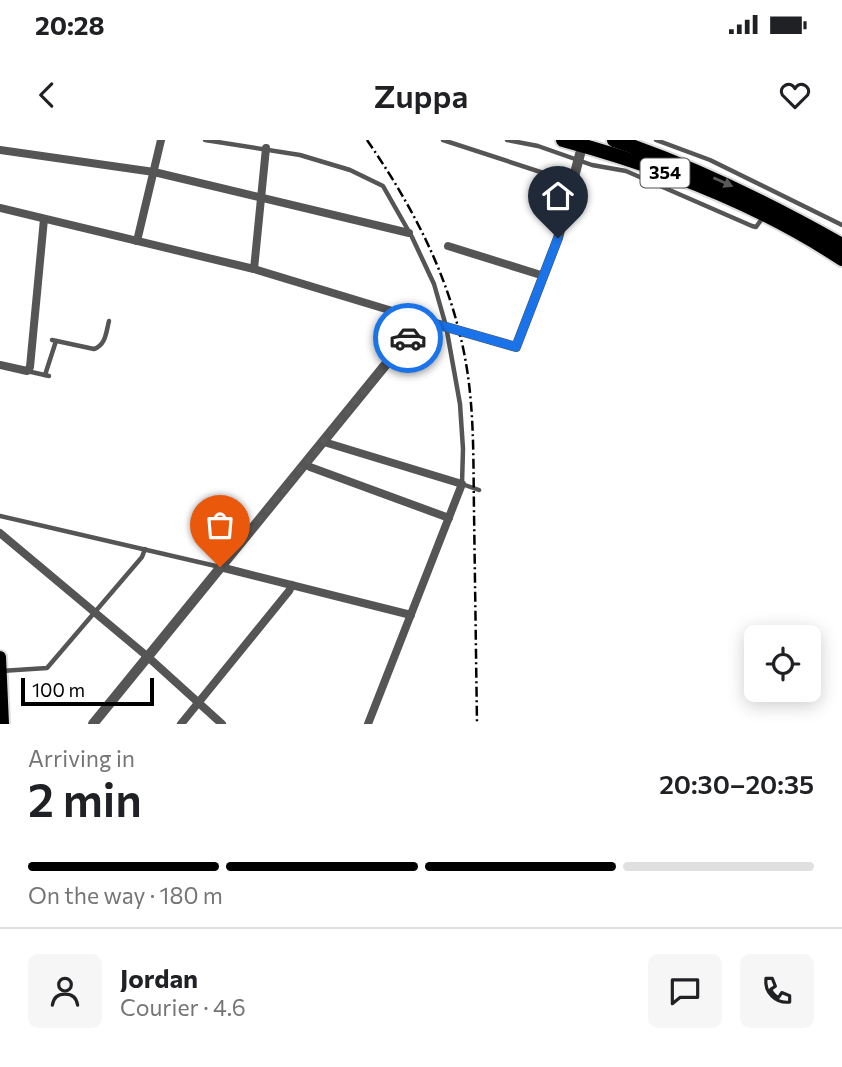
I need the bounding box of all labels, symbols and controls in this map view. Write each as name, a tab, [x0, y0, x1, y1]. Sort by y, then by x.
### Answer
text: 20:28	[35, 9, 105, 40]
text: Zuppa	[374, 75, 468, 115]
icon: back	[28, 76, 66, 114]
icon: heart	[776, 76, 814, 114]
road number: 354	[640, 158, 690, 188]
pin	[528, 166, 588, 238]
icon: home	[539, 177, 577, 215]
one-way arrow	[713, 177, 734, 188]
courier	[373, 303, 443, 373]
icon: car	[389, 319, 427, 357]
pin	[190, 495, 250, 567]
icon: bag	[201, 506, 239, 544]
map controls	[744, 625, 821, 702]
button: locate	[744, 625, 821, 702]
scale bar	[21, 675, 154, 707]
text: 100 m	[32, 678, 85, 701]
text: Arriving in	[28, 744, 135, 772]
text: 20:30–20:35	[659, 768, 814, 799]
text: 2 min	[28, 770, 142, 826]
text: On the way · 180 m	[28, 881, 223, 909]
button: person	[28, 954, 102, 1028]
button: chat	[648, 954, 722, 1028]
button: phone	[740, 954, 814, 1028]
text: Jordan	[120, 962, 198, 993]
text: Courier · 4.6	[120, 993, 246, 1021]

